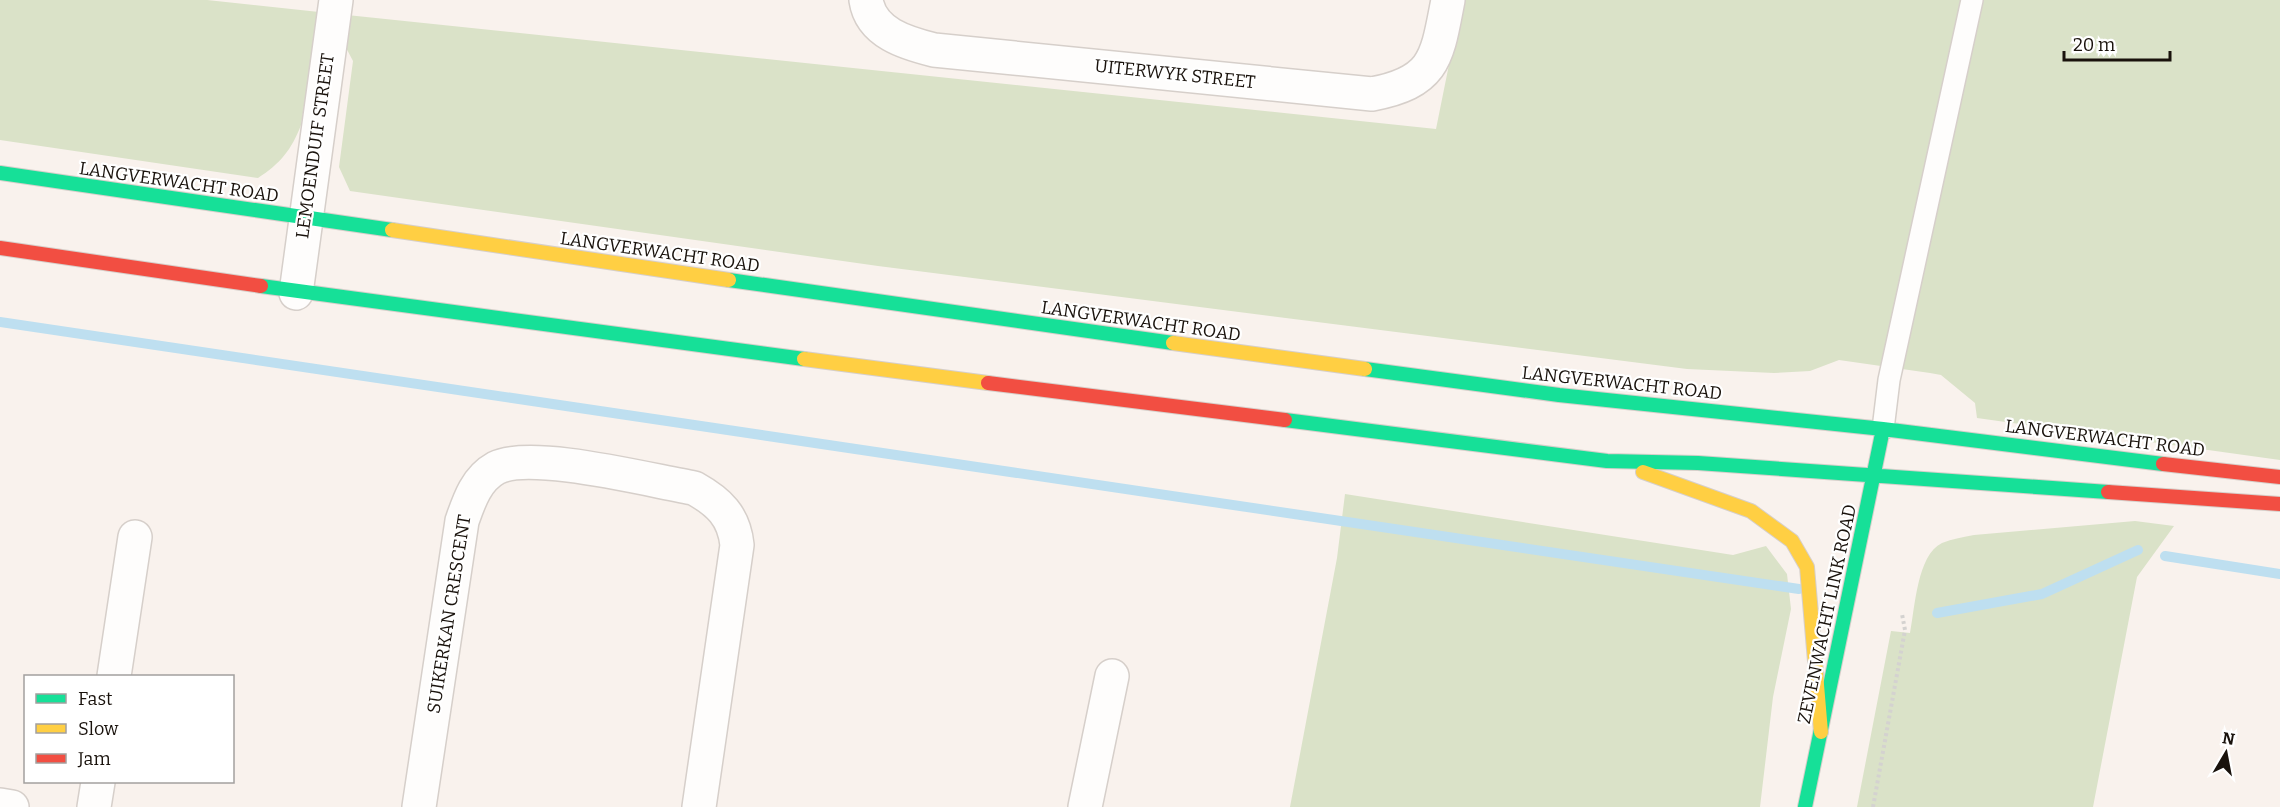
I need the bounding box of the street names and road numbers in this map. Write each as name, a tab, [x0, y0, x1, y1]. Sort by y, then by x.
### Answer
street label: LEMOENDUIF STREET	[291, 52, 339, 240]
street label: UITERWYK STREET	[1093, 55, 1257, 93]
street label: LANGVERWACHT ROAD	[78, 157, 280, 207]
street label: LANGVERWACHT ROAD	[559, 227, 761, 277]
street label: LANGVERWACHT ROAD	[1040, 296, 1242, 346]
street label: LANGVERWACHT ROAD	[1521, 362, 1723, 404]
street label: LANGVERWACHT ROAD	[2004, 415, 2206, 461]
street label: ZEVENWACHT LINK ROAD	[1793, 502, 1861, 726]
street label: SUIKERKAN CRESCENT	[422, 513, 476, 715]

